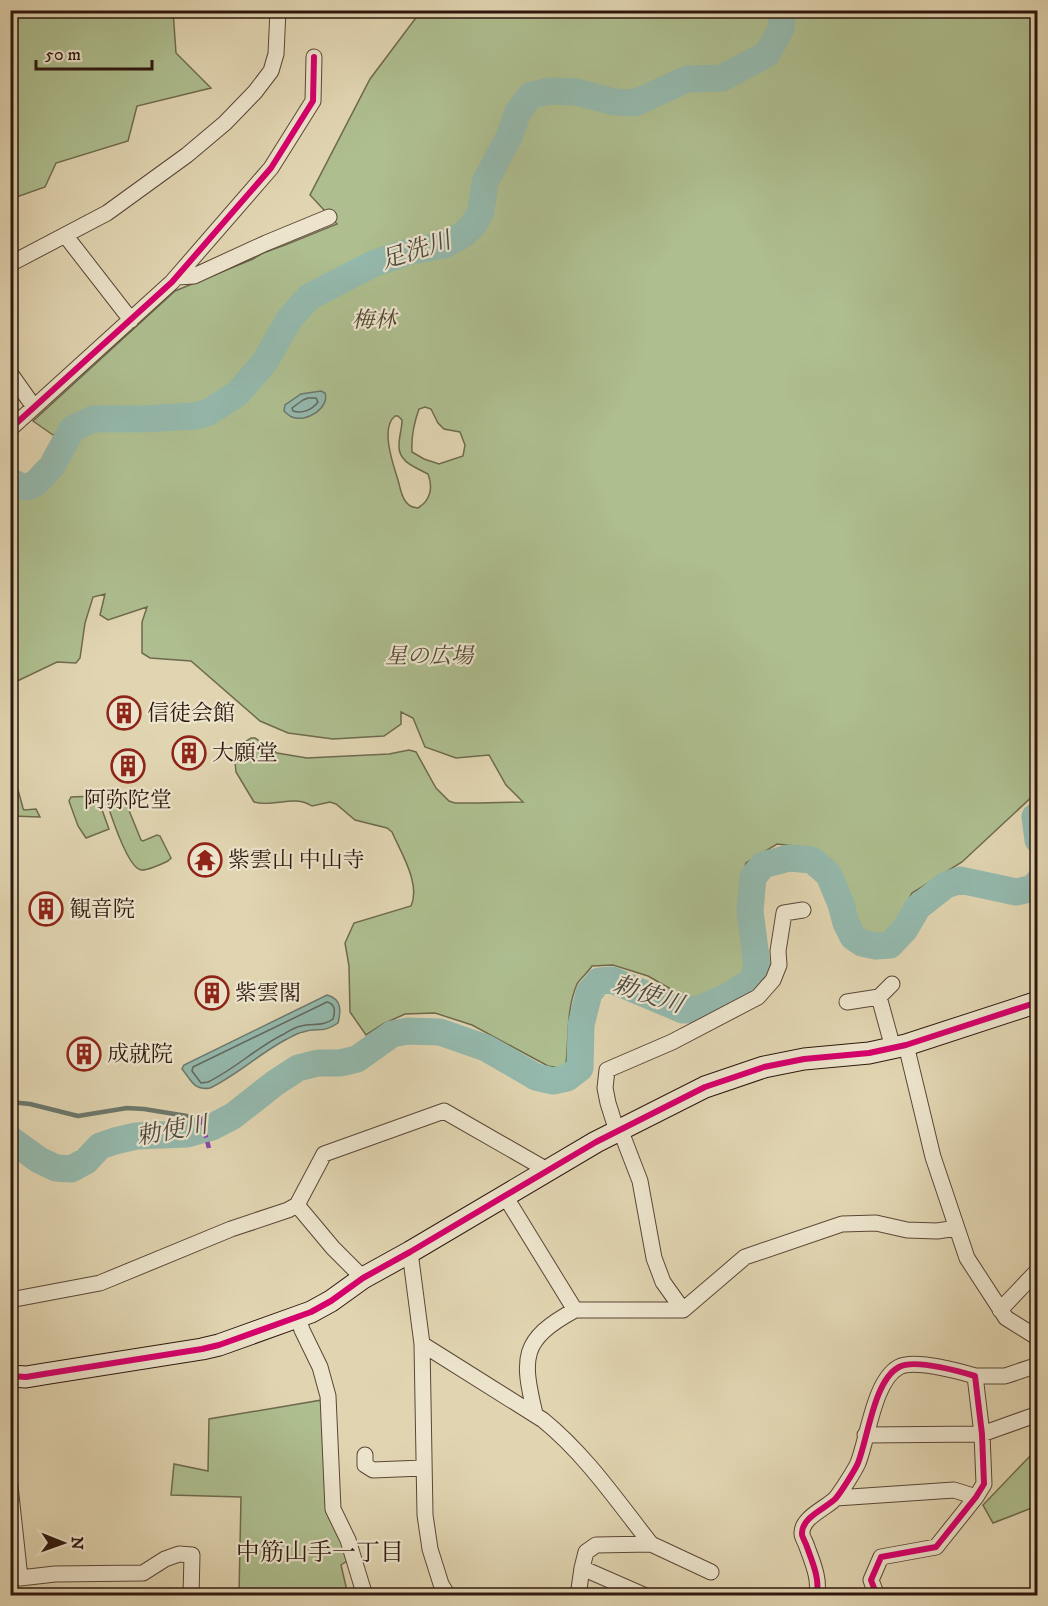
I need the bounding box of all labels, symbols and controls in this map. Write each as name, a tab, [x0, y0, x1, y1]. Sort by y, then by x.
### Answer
scale bar	[36, 33, 152, 71]
text: 50 m	[45, 44, 81, 66]
water label: 足洗川	[377, 225, 458, 276]
park label: 梅林	[352, 307, 399, 334]
park label: 星の広場	[385, 643, 475, 670]
building icon: 信徒会館	[106, 695, 142, 731]
place label: 信徒会館	[147, 700, 235, 727]
building icon: 大願堂	[171, 735, 207, 771]
place label: 大願堂	[212, 740, 278, 767]
building icon: 阿弥陀堂	[110, 748, 146, 784]
place label: 阿弥陀堂	[84, 787, 172, 814]
temple icon: 紫雲山 中山寺	[187, 842, 223, 878]
place label: 紫雲山 中山寺	[228, 847, 365, 874]
building icon: 観音院	[28, 891, 64, 927]
place label: 観音院	[69, 896, 135, 923]
water label: 勅使川	[609, 970, 690, 1021]
building icon: 紫雲閣	[194, 975, 230, 1011]
place label: 紫雲閣	[235, 980, 301, 1007]
building icon: 成就院	[66, 1036, 102, 1072]
place label: 成就院	[107, 1041, 173, 1068]
water label: 勅使川	[134, 1109, 213, 1152]
north arrow	[33, 1513, 93, 1573]
text: N	[67, 1537, 87, 1550]
district label: 中筋山手一丁目	[236, 1538, 404, 1568]

